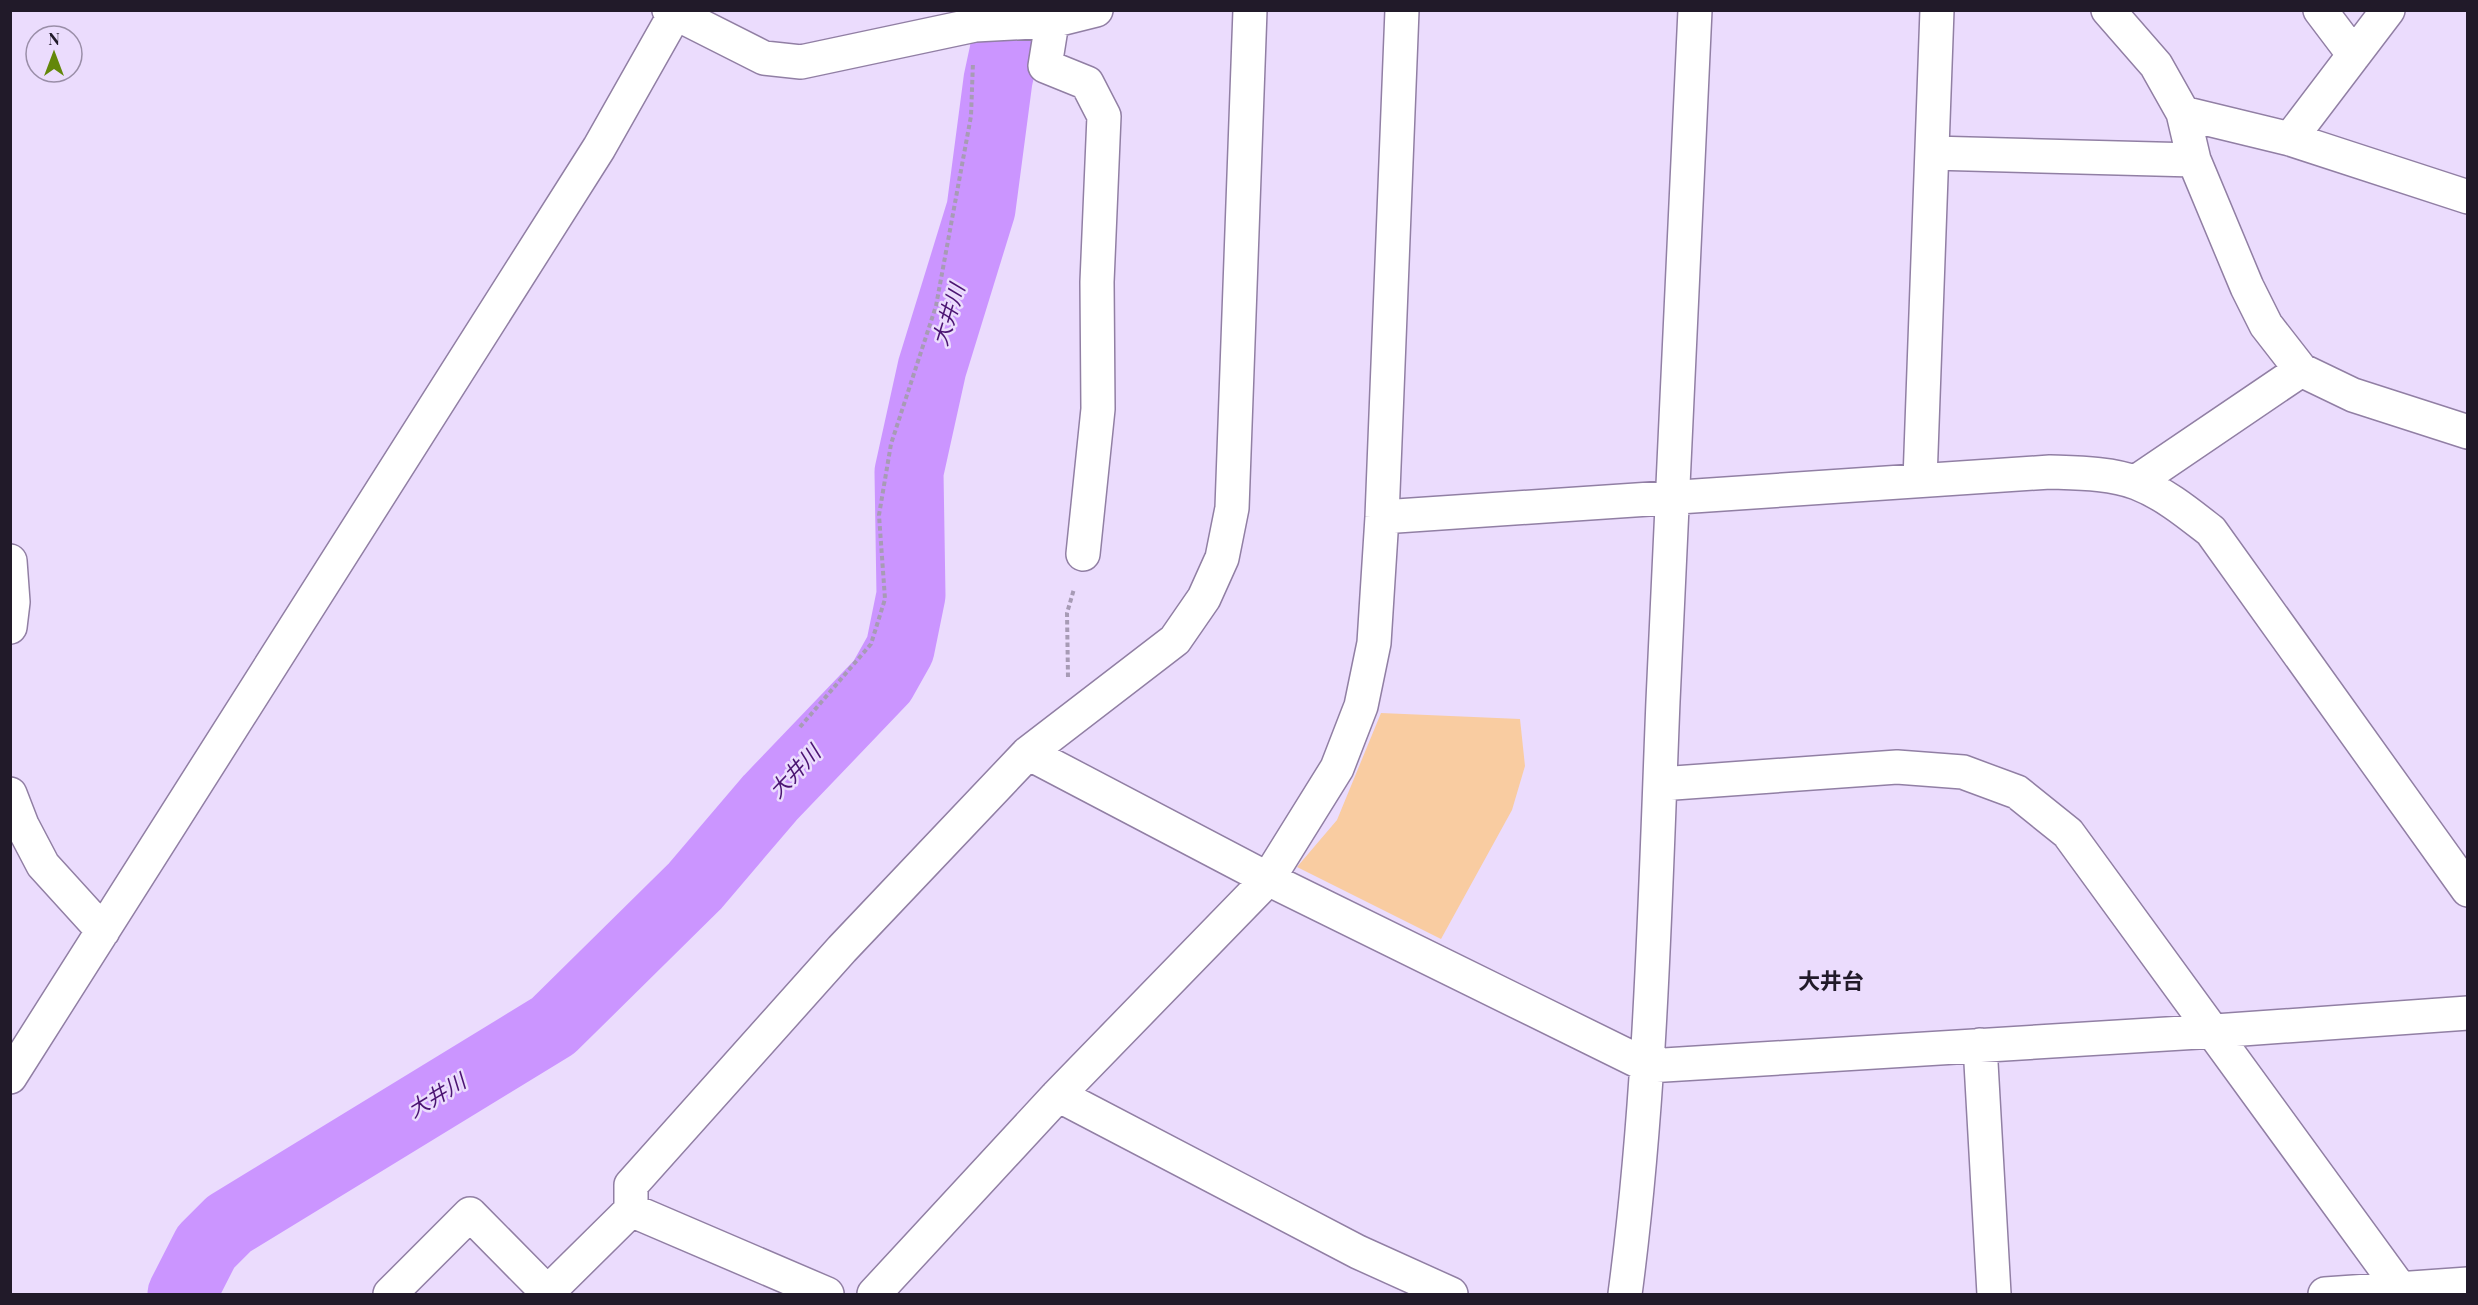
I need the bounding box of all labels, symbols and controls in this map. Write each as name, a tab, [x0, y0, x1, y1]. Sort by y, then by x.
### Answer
north arrow	[24, 24, 84, 84]
text: N	[48, 28, 60, 49]
water label: 大井川	[924, 278, 970, 349]
water label: 大井川	[762, 737, 827, 803]
district label: 大井台	[1798, 965, 1864, 995]
water label: 大井川	[402, 1065, 472, 1123]

